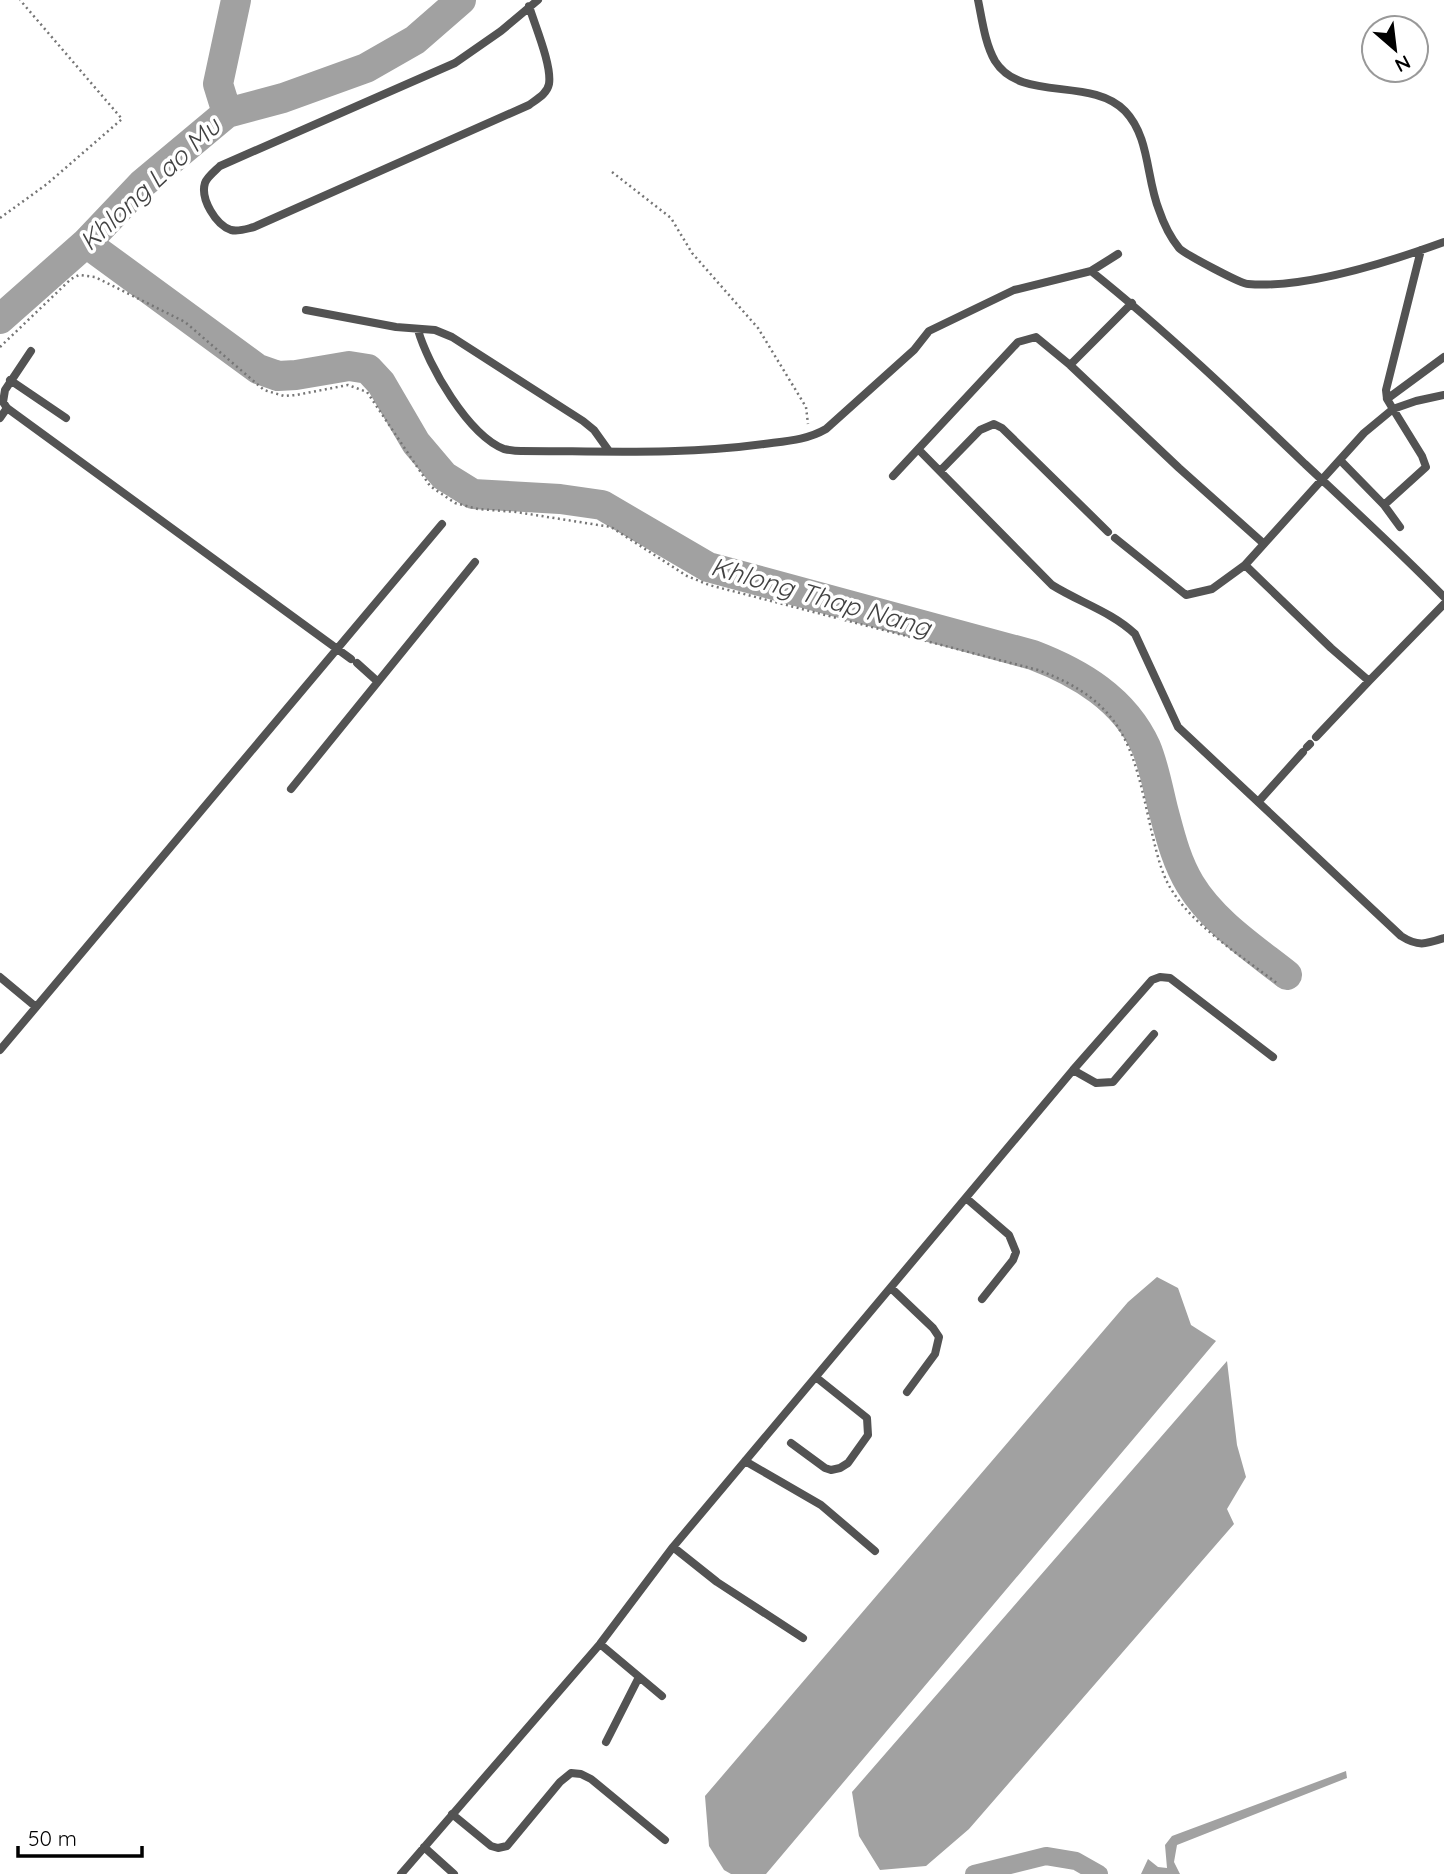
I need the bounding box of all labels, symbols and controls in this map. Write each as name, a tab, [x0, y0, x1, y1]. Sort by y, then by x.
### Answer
north arrow	[1360, 14, 1430, 84]
text: N	[1391, 50, 1415, 78]
water label: Khlong Lao Mu	[72, 109, 228, 257]
water label: Khlong Thap Nang	[707, 549, 937, 644]
scale bar	[18, 1814, 142, 1858]
text: 50 m	[28, 1825, 77, 1851]

